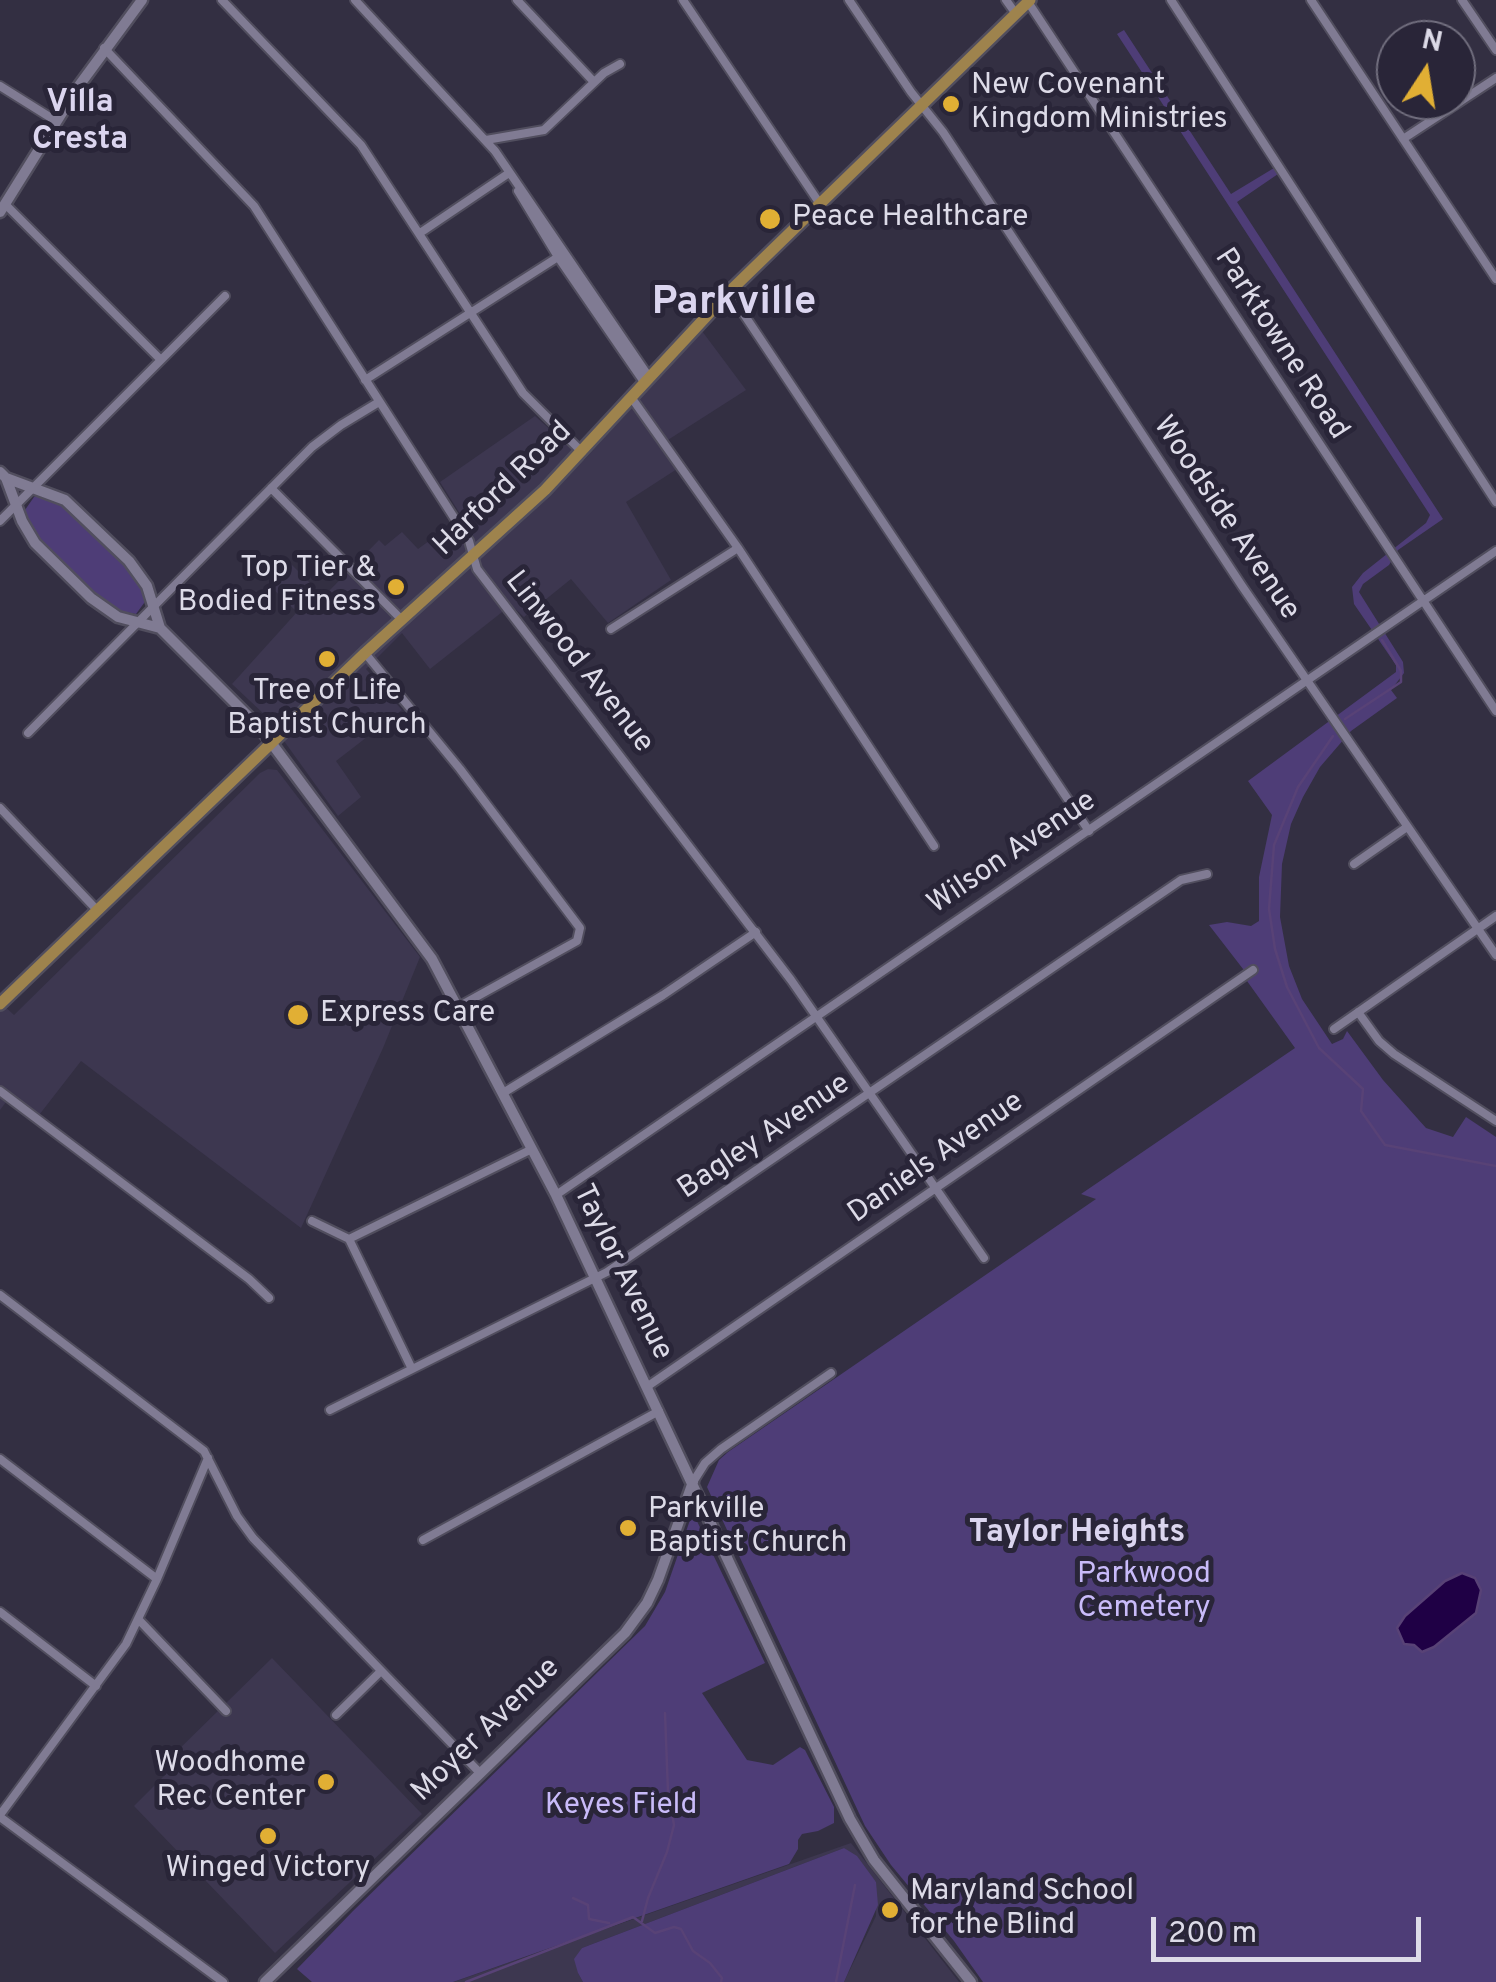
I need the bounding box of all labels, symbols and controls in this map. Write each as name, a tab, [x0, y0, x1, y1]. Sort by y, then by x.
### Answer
north arrow	[1376, 20, 1476, 120]
text: N	[1418, 23, 1445, 62]
place label: New Covenant Kingdom Ministries	[971, 69, 1228, 140]
district label: Villa Cresta	[32, 86, 128, 161]
marker: New Covenant Kingdom Ministries	[940, 93, 962, 115]
place label: Peace Healthcare	[792, 201, 1028, 237]
marker: Peace Healthcare	[757, 206, 783, 232]
street label: Parktowne Road	[1205, 243, 1355, 447]
district label: Parkville	[652, 281, 816, 329]
street label: Woodside Avenue	[1144, 410, 1306, 628]
street label: Harford Road	[427, 415, 581, 565]
place label: Top Tier & Bodied Fitness	[178, 552, 376, 622]
street label: Linwood Avenue	[496, 565, 660, 761]
marker: Top Tier & Bodied Fitness	[385, 576, 407, 598]
marker: Tree of Life Baptist Church	[316, 648, 338, 670]
place label: Tree of Life Baptist Church	[227, 675, 427, 746]
street label: Wilson Avenue	[922, 784, 1104, 924]
place label: Express Care	[320, 997, 495, 1033]
marker: Express Care	[285, 1002, 311, 1028]
street label: Bagley Avenue	[672, 1067, 858, 1209]
street label: Daniels Avenue	[842, 1085, 1032, 1233]
street label: Taylor Avenue	[563, 1179, 679, 1367]
place label: Parkville Baptist Church	[648, 1493, 847, 1564]
district label: Taylor Heights	[969, 1516, 1185, 1554]
marker: Parkville Baptist Church	[617, 1517, 639, 1539]
park label: Parkwood Cemetery	[1077, 1558, 1211, 1628]
street label: Moyer Avenue	[405, 1651, 569, 1811]
place label: Woodhome Rec Center	[154, 1747, 306, 1818]
marker: Woodhome Rec Center	[315, 1771, 337, 1793]
park label: Keyes Field	[545, 1789, 697, 1825]
marker: Winged Victory	[257, 1825, 279, 1847]
place label: Winged Victory	[166, 1852, 370, 1888]
place label: Maryland School for the Blind	[910, 1875, 1134, 1946]
scale bar	[1156, 1897, 1426, 1959]
marker: Maryland School for the Blind	[879, 1899, 901, 1921]
text: 200 m	[1168, 1916, 1257, 1953]

